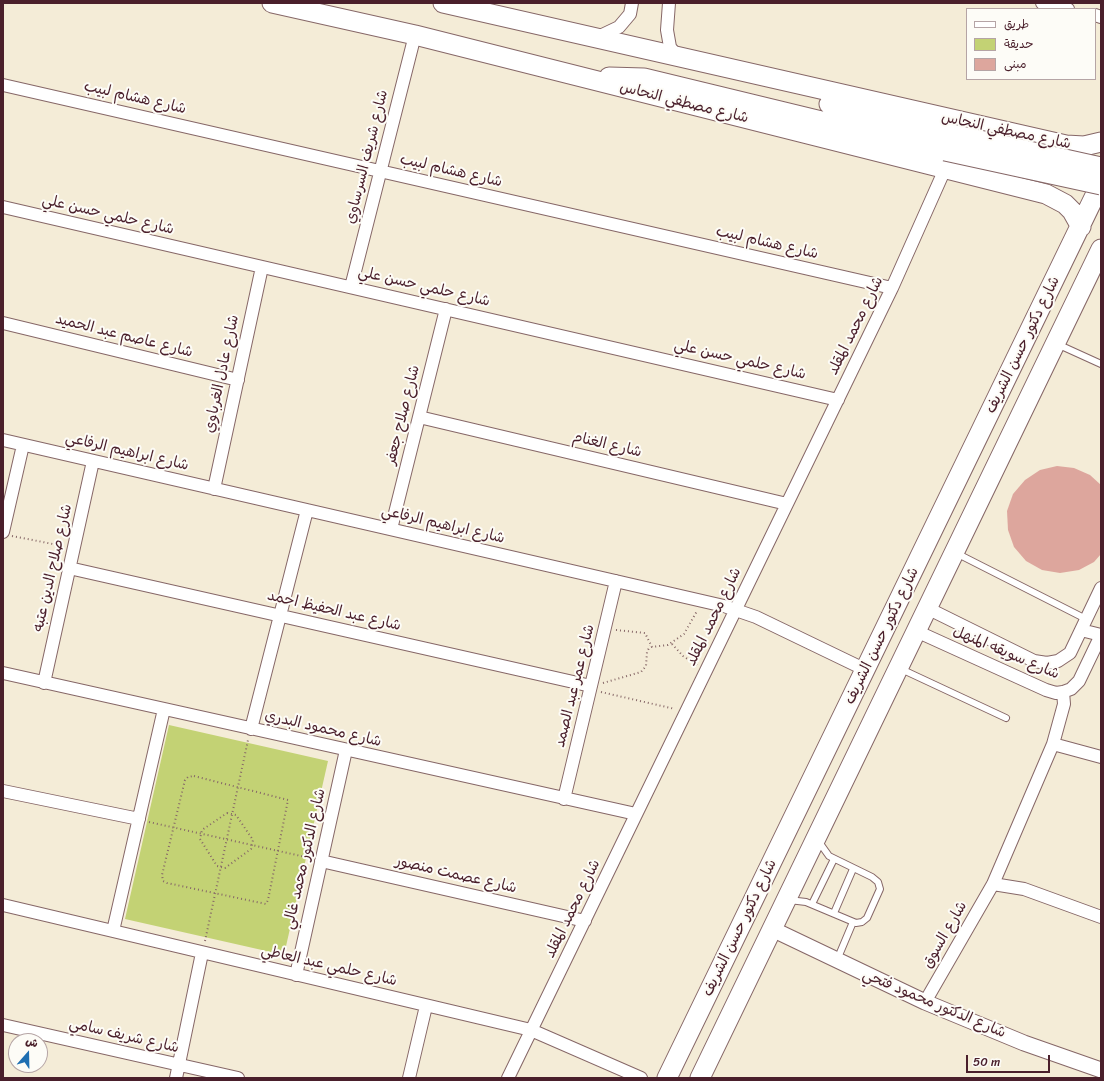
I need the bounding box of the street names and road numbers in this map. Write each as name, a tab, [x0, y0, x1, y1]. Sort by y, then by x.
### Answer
street label: شارع هشام لبيب	[82, 77, 188, 119]
street label: شارع مصطفي النحاس	[618, 78, 750, 128]
street label: شارع شريف السرساوي	[342, 88, 392, 226]
street label: شارع مصطفي النحاس	[940, 108, 1072, 154]
street label: شارع هشام لبيب	[398, 150, 504, 192]
street label: شارع حلمي حسن علي	[40, 191, 176, 239]
street label: شارع هشام لبيب	[714, 222, 820, 264]
street label: شارع حلمي حسن علي	[356, 263, 492, 311]
street label: شارع محمد المقلد	[824, 274, 888, 378]
street label: شارع دكتور حسن الشريف	[982, 274, 1064, 416]
street label: شارع عاصم عبد الحميد	[53, 310, 195, 362]
street label: شارع عادل الغرباوي	[201, 313, 243, 435]
street label: شارع حلمي حسن علي	[672, 336, 808, 384]
street label: شارع صلاح جعفر	[382, 363, 424, 467]
street label: شارع الغنام	[570, 428, 644, 462]
street label: شارع ابراهيم الرفاعي	[64, 429, 190, 475]
street label: شارع صلاح الدين عتبه	[30, 502, 76, 634]
street label: شارع ابراهيم الرفاعي	[380, 502, 506, 548]
street label: شارع محمد المقلد	[682, 565, 746, 669]
street label: شارع دكتور حسن الشريف	[841, 565, 923, 707]
street label: شارع عبد الحفيظ احمد	[265, 587, 403, 635]
street label: شارع سويقه المنهل	[950, 622, 1062, 684]
street label: شارع عمر عبد الصمد	[551, 623, 599, 749]
street label: شارع محمود البدري	[263, 707, 383, 751]
street label: شارع الدكتور محمد غالي	[280, 787, 330, 931]
street label: شارع عصمت منصور	[394, 852, 518, 898]
street label: شارع محمد المقلد	[541, 857, 605, 961]
street label: شارع دكتور حسن الشريف	[699, 857, 781, 999]
street label: شارع السوق	[919, 898, 971, 972]
street label: شارع حلمي عبد العاطي	[259, 942, 399, 990]
street label: شارع الدكتور محمود فتحي	[860, 966, 1008, 1042]
street label: شارع شريف سامي	[67, 1015, 181, 1057]

